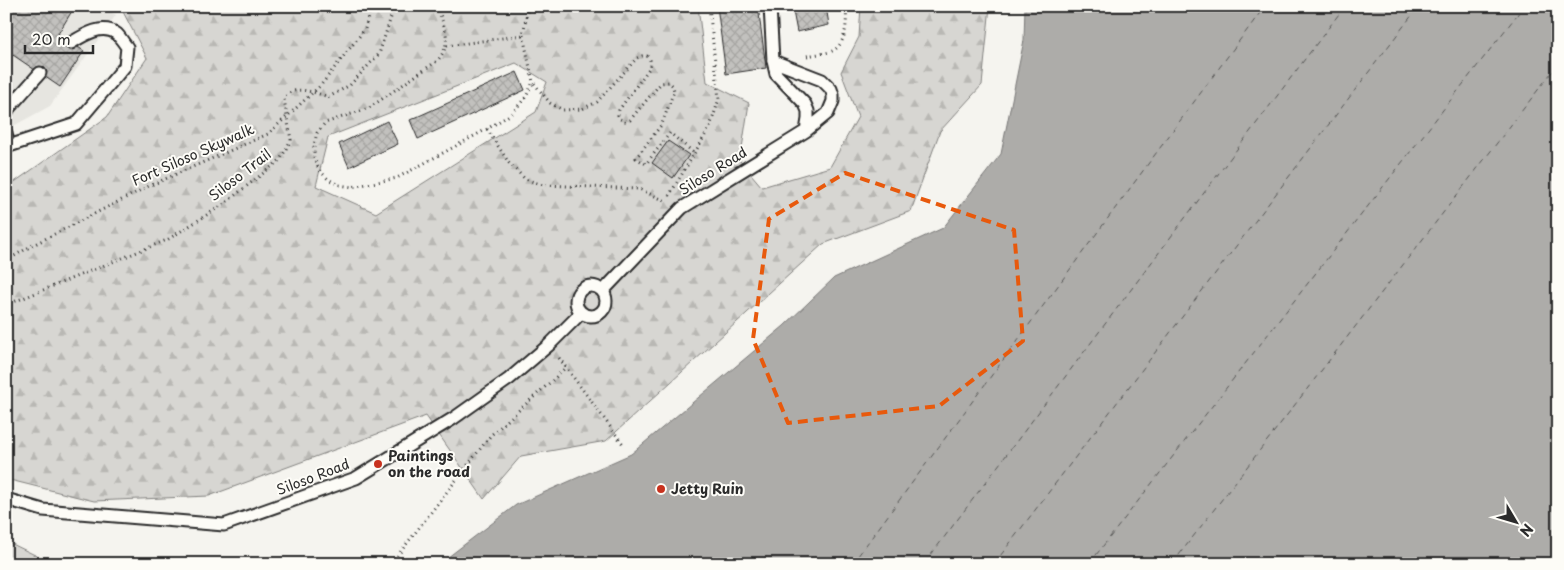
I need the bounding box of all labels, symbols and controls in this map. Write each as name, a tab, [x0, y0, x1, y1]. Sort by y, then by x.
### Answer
scale bar	[25, 22, 92, 54]
text: 20 m	[32, 27, 71, 50]
street label: Fort Siloso Skywalk	[128, 118, 258, 191]
street label: Siloso Road	[675, 141, 751, 200]
street label: Siloso Trail	[204, 143, 275, 206]
place label: Paintings on the road	[388, 445, 470, 482]
street label: Siloso Road	[273, 453, 353, 500]
marker: Paintings on the road	[372, 458, 384, 470]
place label: Jetty Ruin	[671, 478, 744, 499]
marker: Jetty Ruin	[655, 483, 667, 495]
north arrow	[1492, 498, 1542, 548]
text: N	[1515, 519, 1538, 541]

